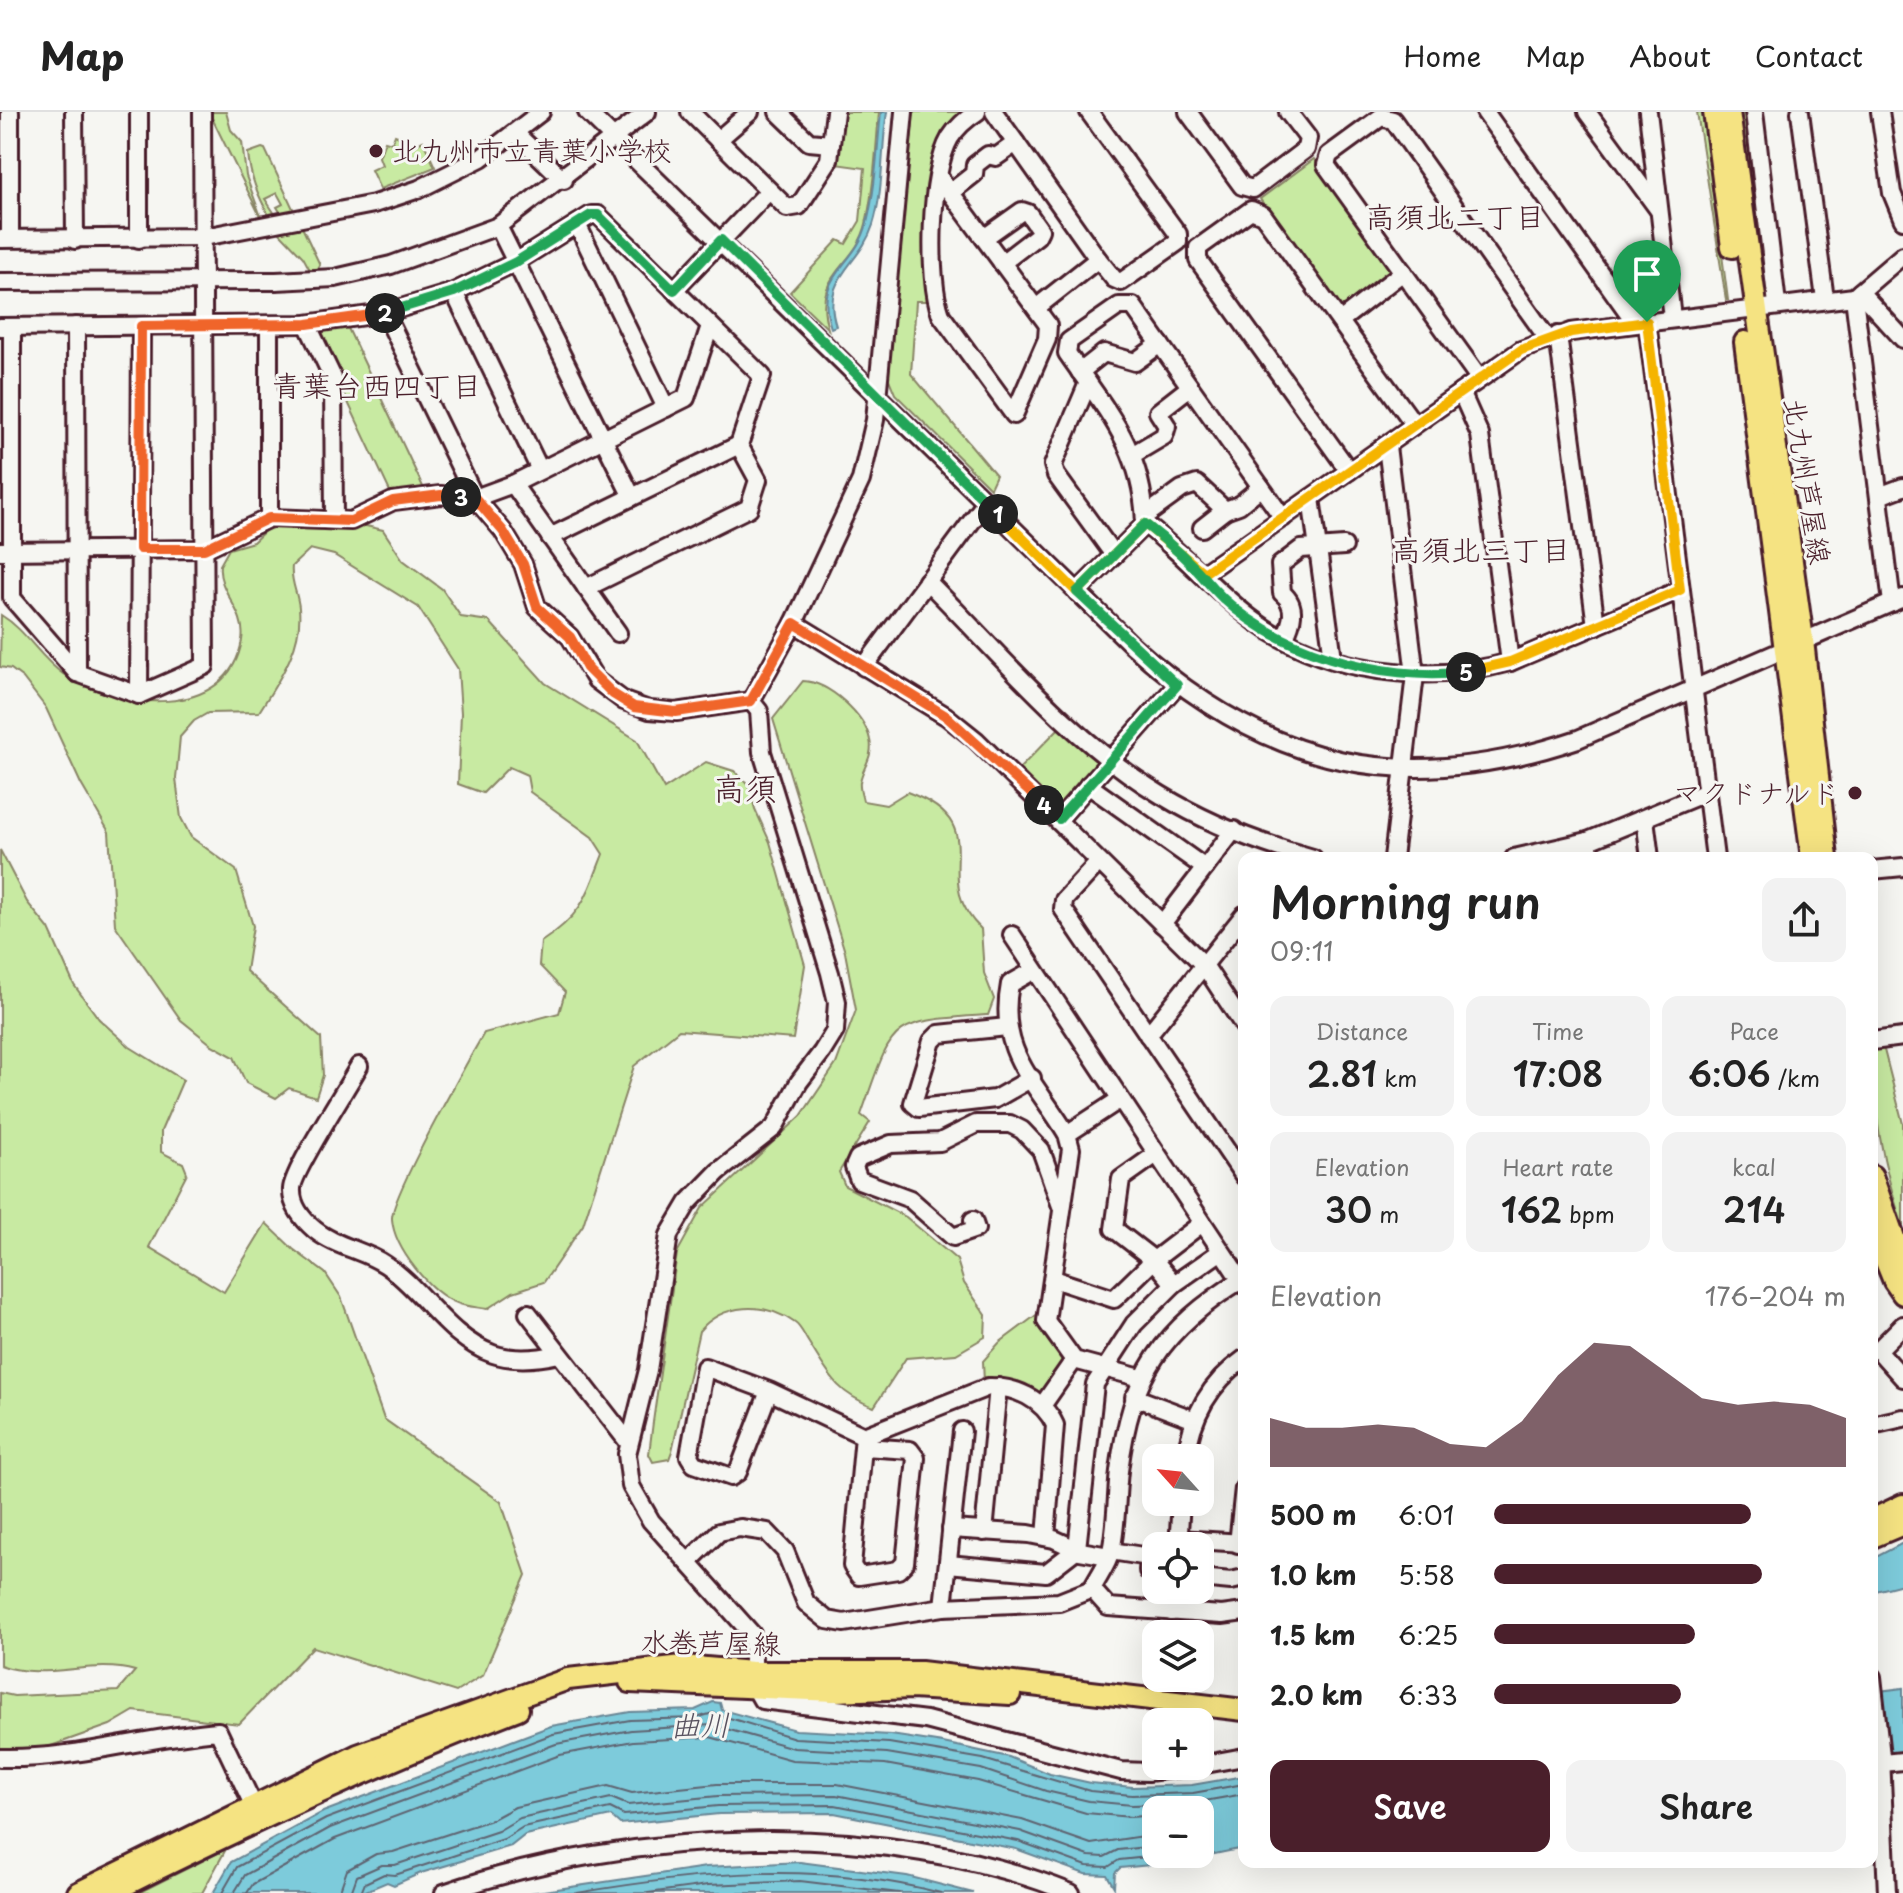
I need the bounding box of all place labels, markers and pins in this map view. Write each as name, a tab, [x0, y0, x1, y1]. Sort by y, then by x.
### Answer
place label: 北九州市立青葉小学校	[392, 128, 672, 171]
marker: 北九州市立青葉小学校	[367, 142, 385, 160]
pin	[1613, 240, 1681, 322]
pin: 2	[365, 293, 405, 333]
pin: 3	[441, 477, 481, 517]
pin: 1	[978, 494, 1018, 534]
pin: 5	[1446, 652, 1486, 692]
place label: マクドナルド	[1673, 770, 1839, 813]
marker: マクドナルド	[1846, 784, 1864, 802]
pin: 4	[1024, 785, 1064, 825]

